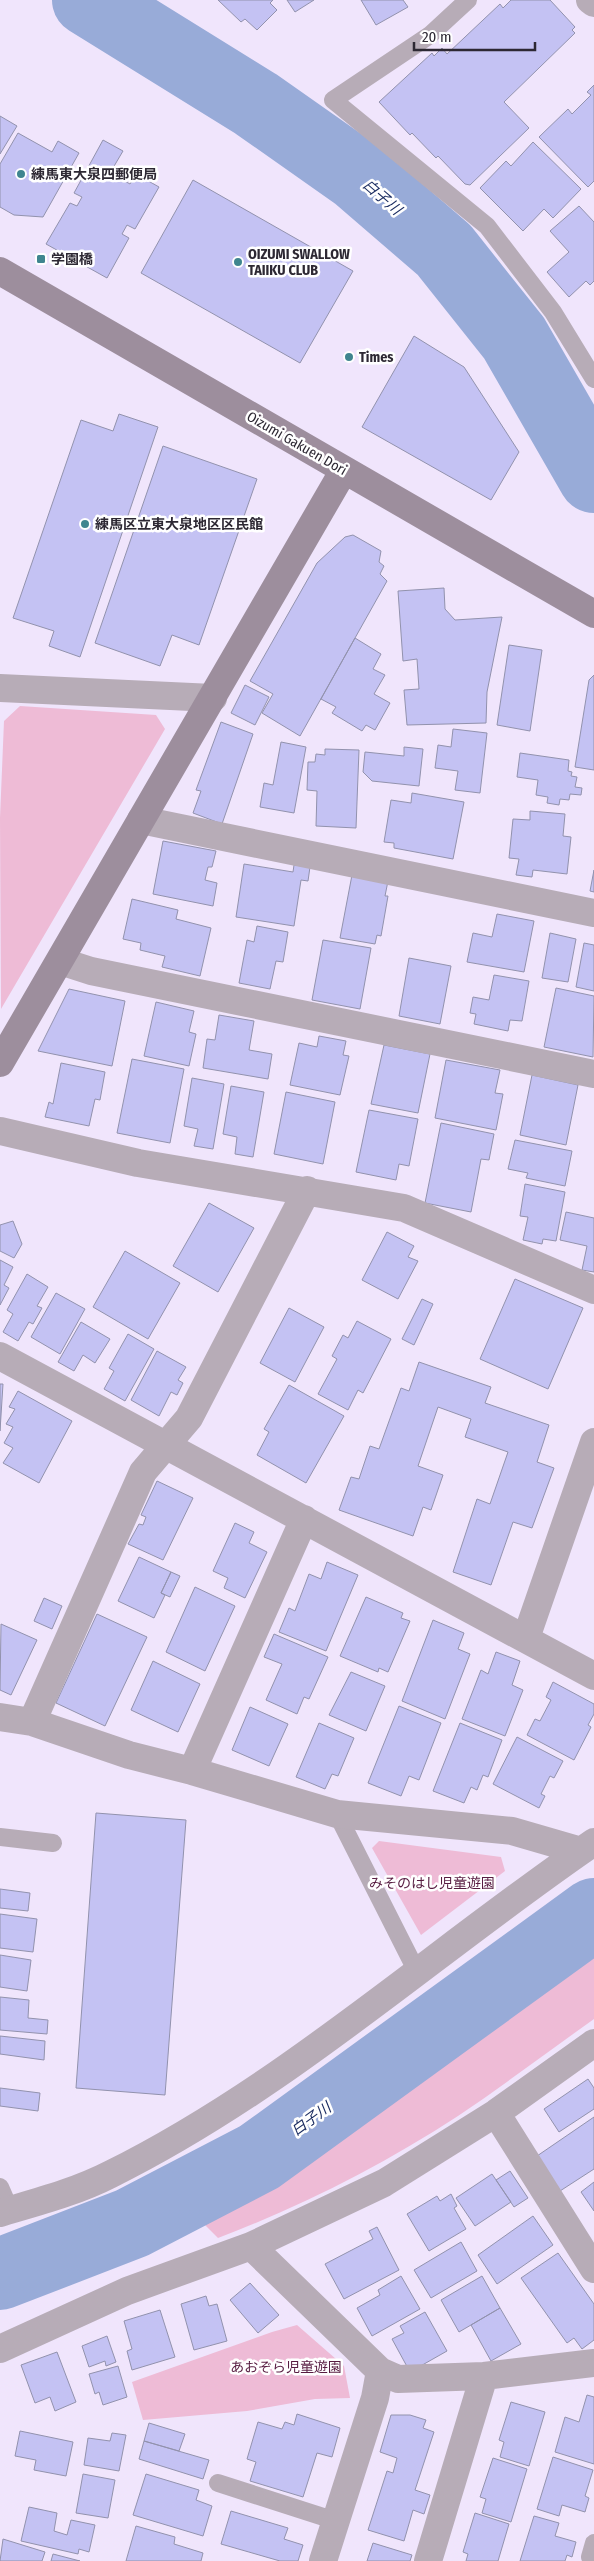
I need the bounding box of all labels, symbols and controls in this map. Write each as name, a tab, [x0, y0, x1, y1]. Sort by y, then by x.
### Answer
scale bar	[414, 20, 535, 52]
text: 20 m	[422, 28, 452, 46]
place label: 練馬東大泉四郵便局	[31, 166, 157, 183]
marker: 練馬東大泉四郵便局	[15, 168, 27, 180]
water label: 白子川	[359, 175, 406, 220]
place label: OIZUMI SWALLOW TAIIKU CLUB	[248, 246, 350, 279]
place label: 学園橋	[51, 251, 93, 268]
marker: 学園橋	[35, 253, 47, 265]
marker: OIZUMI SWALLOW TAIIKU CLUB	[232, 256, 244, 268]
place label: Times	[359, 349, 393, 366]
marker: Times	[343, 351, 355, 363]
street label: Oizumi Gakuen Dori	[244, 408, 350, 479]
place label: 練馬区立東大泉地区区民館	[95, 516, 263, 533]
marker: 練馬区立東大泉地区区民館	[79, 518, 91, 530]
park label: みそのはし児童遊園	[369, 1875, 495, 1892]
water label: 白子川	[288, 2097, 336, 2140]
park label: あおぞら児童遊園	[230, 2359, 342, 2376]

